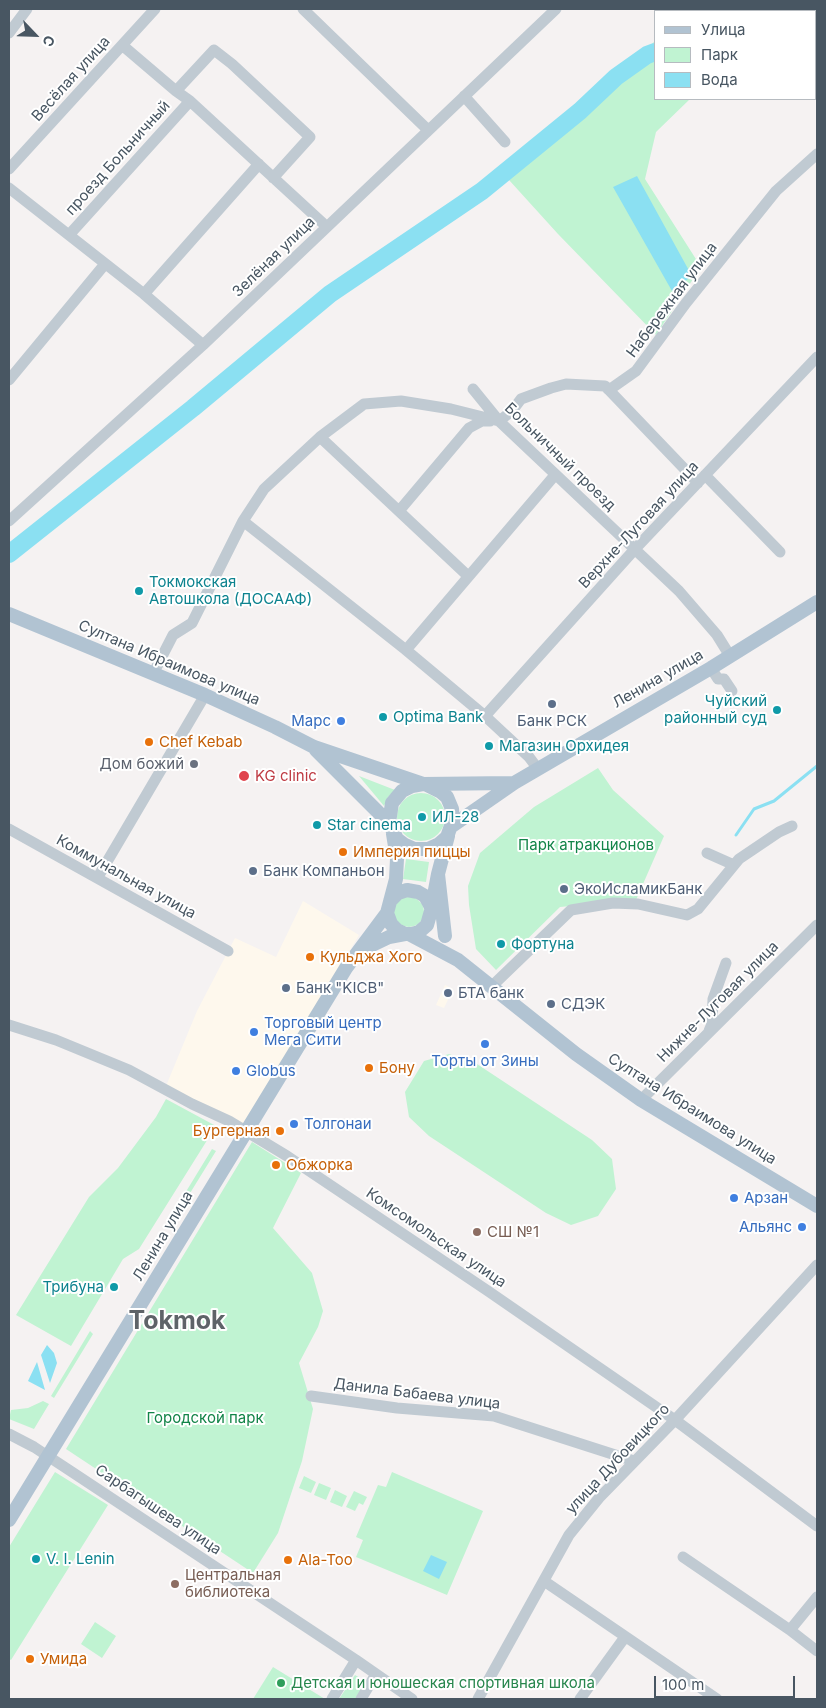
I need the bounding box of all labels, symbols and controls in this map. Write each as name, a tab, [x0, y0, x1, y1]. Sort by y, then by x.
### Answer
north arrow	[10, 10, 60, 60]
legend	[654, 10, 816, 100]
text: Улица	[701, 20, 745, 39]
street label: Весёлая улица	[28, 33, 114, 125]
text: С	[39, 33, 59, 49]
text: Парк	[701, 45, 738, 64]
text: Вода	[701, 70, 738, 89]
street label: проезд Больничный	[62, 97, 174, 219]
street label: Зелёная улица	[229, 213, 319, 301]
street label: Набережная улица	[623, 239, 721, 361]
street label: Больничный проезд	[501, 399, 619, 515]
street label: Верхне-Луговая улица	[575, 458, 703, 592]
place label: Токмокская Автошкола (ДОСААФ)	[149, 573, 312, 608]
marker: Токмокская Автошкола (ДОСААФ)	[133, 585, 145, 597]
street label: Султана Ибраимова улица	[76, 617, 262, 709]
street label: Ленина улица	[609, 646, 707, 712]
place label: Чуйский районный суд	[664, 692, 767, 727]
marker: Банк РСК	[546, 698, 558, 710]
marker: Чуйский районный суд	[771, 704, 783, 716]
place label: Optima Bank	[393, 708, 483, 726]
marker: Optima Bank	[377, 711, 389, 723]
place label: Марс	[291, 712, 331, 730]
place label: Банк РСК	[517, 712, 587, 730]
marker: Марс	[335, 715, 347, 727]
place label: Chef Kebab	[159, 733, 243, 751]
marker: Chef Kebab	[143, 736, 155, 748]
place label: Магазин Орхидея	[499, 737, 629, 755]
marker: Магазин Орхидея	[483, 740, 495, 752]
place label: Дом божий	[100, 755, 184, 773]
marker: Дом божий	[188, 758, 200, 770]
place label: KG clinic	[255, 767, 317, 785]
marker: KG clinic	[237, 769, 251, 783]
place label: ИЛ-28	[432, 808, 479, 826]
marker: ИЛ-28	[416, 811, 428, 823]
place label: Star cinema	[327, 816, 411, 834]
marker: Star cinema	[311, 819, 323, 831]
street label: Коммунальная улица	[53, 831, 199, 923]
park label: Парк атракционов	[518, 836, 654, 854]
place label: Империя пиццы	[353, 843, 471, 861]
marker: Империя пиццы	[337, 846, 349, 858]
place label: Банк Компаньон	[263, 862, 385, 880]
marker: Банк Компаньон	[247, 865, 259, 877]
place label: ЭкоИсламикБанк	[574, 880, 702, 898]
marker: ЭкоИсламикБанк	[558, 883, 570, 895]
place label: Фортуна	[511, 935, 575, 953]
marker: Фортуна	[495, 938, 507, 950]
street label: Нижне-Луговая улица	[654, 938, 782, 1066]
place label: Кульджа Хого	[320, 948, 423, 966]
marker: Кульджа Хого	[304, 951, 316, 963]
place label: Банк "KICB"	[296, 979, 384, 997]
marker: Банк "KICB"	[280, 982, 292, 994]
place label: БТА банк	[458, 984, 524, 1002]
marker: БТА банк	[442, 987, 454, 999]
place label: СДЭК	[561, 995, 605, 1013]
marker: СДЭК	[545, 998, 557, 1010]
place label: Торговый центр Мега Сити	[264, 1014, 382, 1049]
marker: Торговый центр Мега Сити	[248, 1026, 260, 1038]
marker: Торты от Зины	[479, 1038, 491, 1050]
street label: Султана Ибраимова улица	[604, 1050, 780, 1168]
place label: Торты от Зины	[431, 1052, 539, 1070]
place label: Бону	[379, 1059, 415, 1077]
place label: Globus	[246, 1062, 296, 1080]
marker: Бону	[363, 1062, 375, 1074]
marker: Globus	[230, 1065, 242, 1077]
place label: Толгонаи	[304, 1115, 372, 1133]
marker: Толгонаи	[288, 1118, 300, 1130]
place label: Бургерная	[193, 1122, 270, 1140]
marker: Бургерная	[274, 1125, 286, 1137]
place label: Обжорка	[286, 1156, 353, 1174]
marker: Обжорка	[270, 1159, 282, 1171]
street label: Комсомольская улица	[362, 1184, 510, 1292]
street label: Ленина улица	[129, 1188, 197, 1284]
place label: Арзан	[744, 1189, 788, 1207]
marker: Арзан	[728, 1192, 740, 1204]
place label: Альянс	[739, 1218, 792, 1236]
marker: Альянс	[796, 1221, 808, 1233]
place label: СШ №1	[487, 1223, 539, 1241]
marker: СШ №1	[471, 1226, 483, 1238]
place label: Трибуна	[43, 1278, 104, 1296]
marker: Трибуна	[108, 1281, 120, 1293]
district label: Tokmok	[128, 1306, 226, 1336]
street label: Данила Бабаева улица	[333, 1375, 501, 1413]
street label: улица Дубовицкого	[562, 1400, 674, 1518]
park label: Городской парк	[146, 1409, 264, 1427]
street label: Сарбагышева улица	[91, 1461, 225, 1559]
place label: V. I. Lenin	[46, 1550, 115, 1568]
place label: Ala-Too	[298, 1551, 353, 1569]
marker: V. I. Lenin	[30, 1553, 42, 1565]
marker: Ala-Too	[282, 1554, 294, 1566]
place label: Центральная библиотека	[185, 1566, 281, 1601]
marker: Центральная библиотека	[169, 1578, 181, 1590]
place label: Умида	[40, 1650, 87, 1668]
marker: Умида	[24, 1653, 36, 1665]
scale bar	[656, 1666, 797, 1698]
place label: Детская и юношеская спортивная школа	[291, 1674, 595, 1692]
text: 100 m	[662, 1675, 704, 1694]
marker: Детская и юношеская спортивная школа	[275, 1677, 287, 1689]

